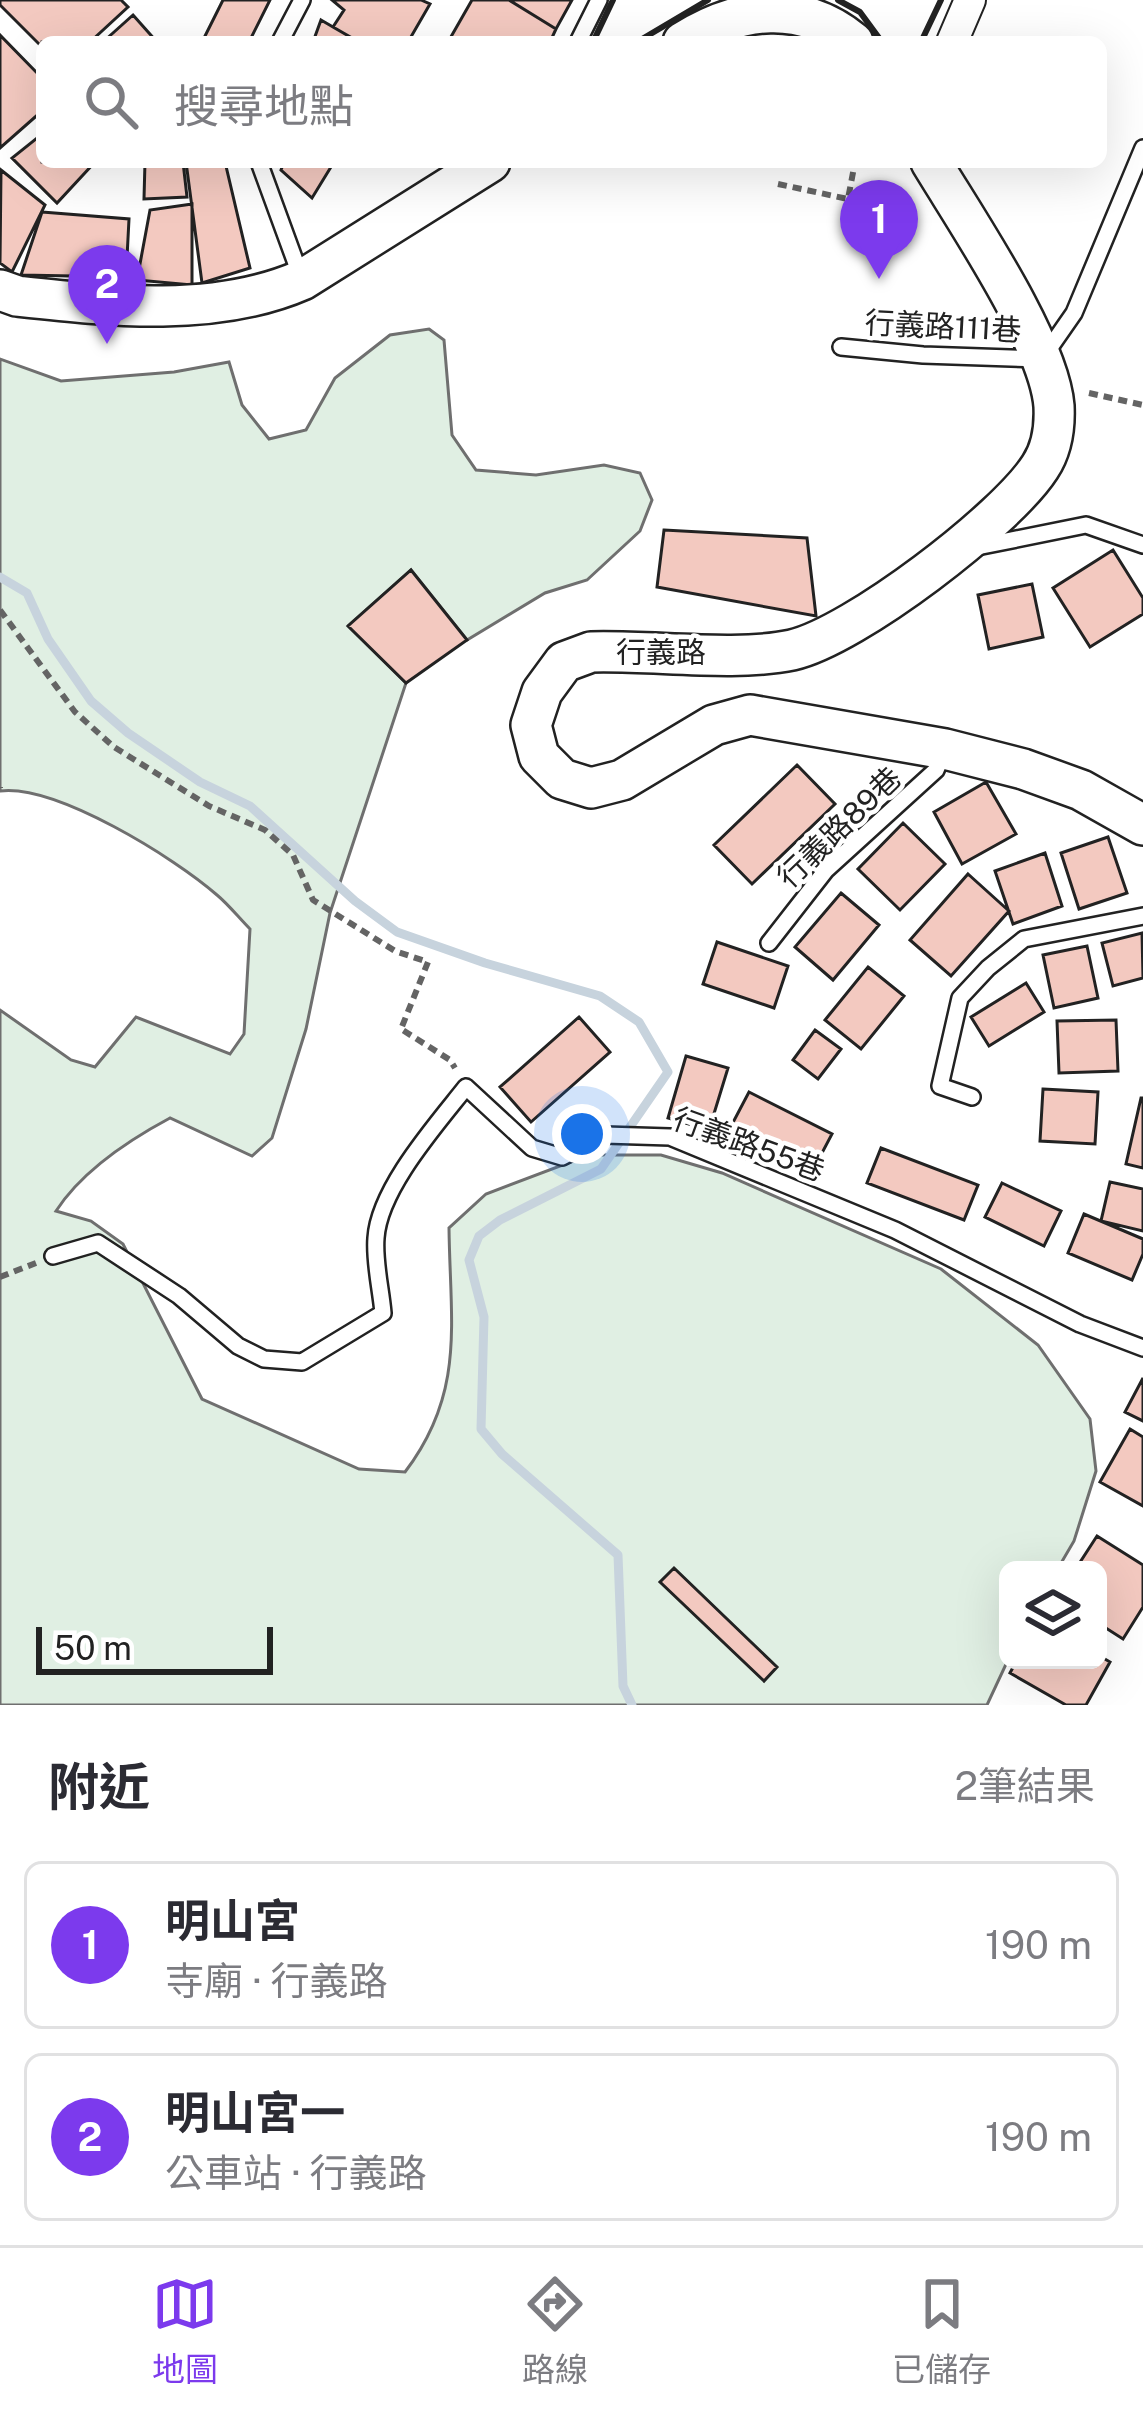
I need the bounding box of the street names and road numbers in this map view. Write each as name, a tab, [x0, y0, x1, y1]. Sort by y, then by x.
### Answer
street label: 行義路111巷	[864, 304, 1022, 348]
street label: 行義路	[616, 634, 706, 670]
street label: 行義路89巷	[770, 759, 908, 895]
street label: 行義路55巷	[668, 1100, 830, 1188]

